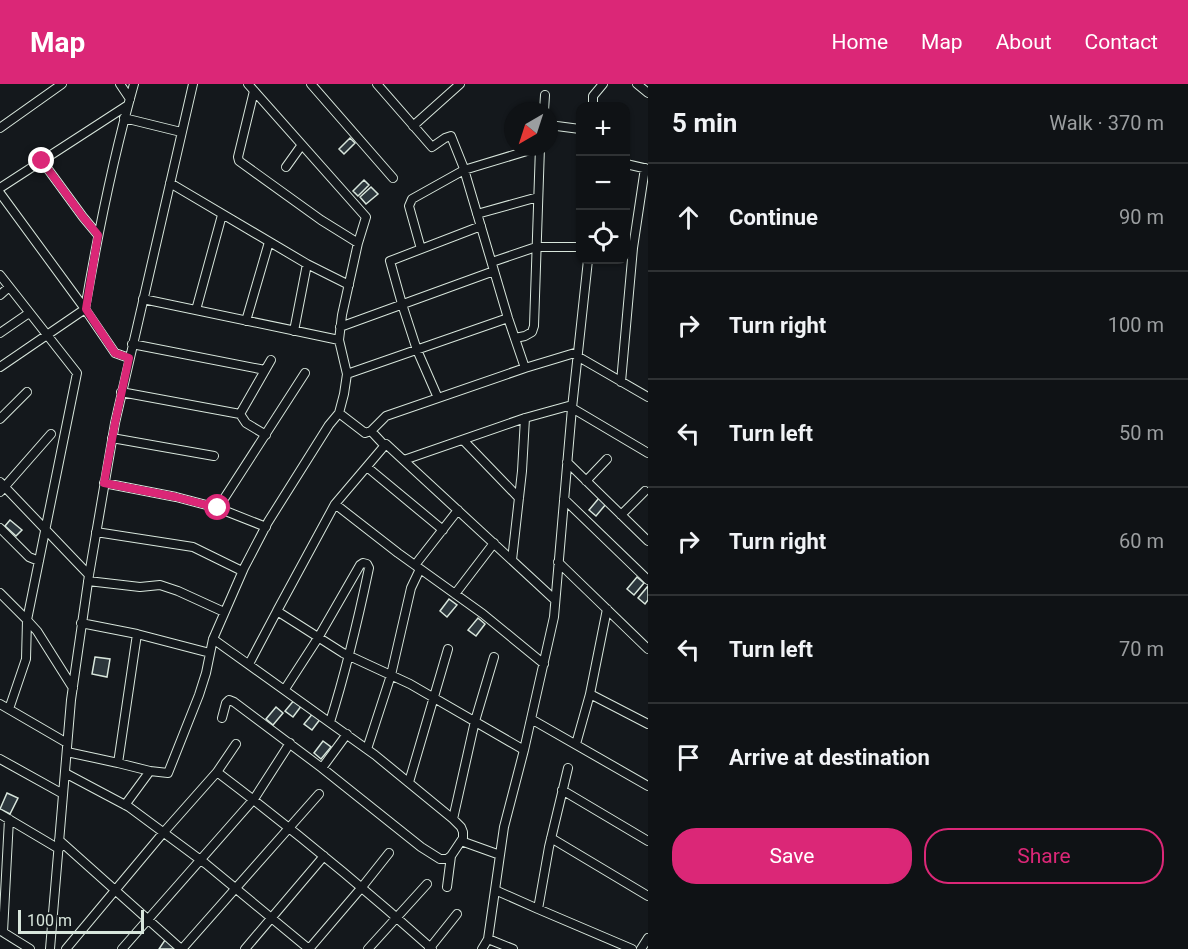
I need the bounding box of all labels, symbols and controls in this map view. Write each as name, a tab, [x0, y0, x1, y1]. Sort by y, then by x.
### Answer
text: Map	[30, 26, 85, 59]
text: Home	[832, 30, 888, 54]
text: Map	[921, 30, 963, 54]
text: About	[996, 30, 1052, 54]
text: Contact	[1085, 30, 1158, 54]
north arrow	[504, 102, 558, 156]
map controls	[576, 102, 630, 264]
button: +	[576, 102, 630, 156]
text: 5 min	[672, 108, 737, 138]
text: Walk · 370 m	[1049, 111, 1164, 135]
route end	[28, 147, 54, 173]
button: −	[576, 156, 630, 210]
icon: ahead	[672, 201, 705, 234]
text: Continue	[729, 205, 818, 230]
text: 90 m	[1119, 205, 1164, 229]
button: locate	[576, 210, 630, 264]
icon: right	[672, 309, 705, 342]
text: Turn right	[729, 313, 826, 338]
text: 100 m	[1108, 313, 1164, 337]
icon: left	[672, 417, 705, 450]
text: Turn left	[729, 421, 813, 446]
text: 50 m	[1119, 421, 1164, 445]
route start	[204, 494, 230, 520]
icon: right	[672, 525, 705, 558]
text: Turn right	[729, 529, 826, 554]
text: 60 m	[1119, 529, 1164, 553]
icon: left	[672, 633, 705, 666]
text: Turn left	[729, 637, 813, 662]
text: 70 m	[1119, 637, 1164, 661]
icon: arrive	[672, 741, 705, 774]
text: Arrive at destination	[729, 745, 930, 770]
button: Save	[672, 828, 912, 884]
button: Share	[924, 828, 1164, 884]
scale bar	[18, 907, 144, 934]
text: 100 m	[27, 911, 72, 930]

